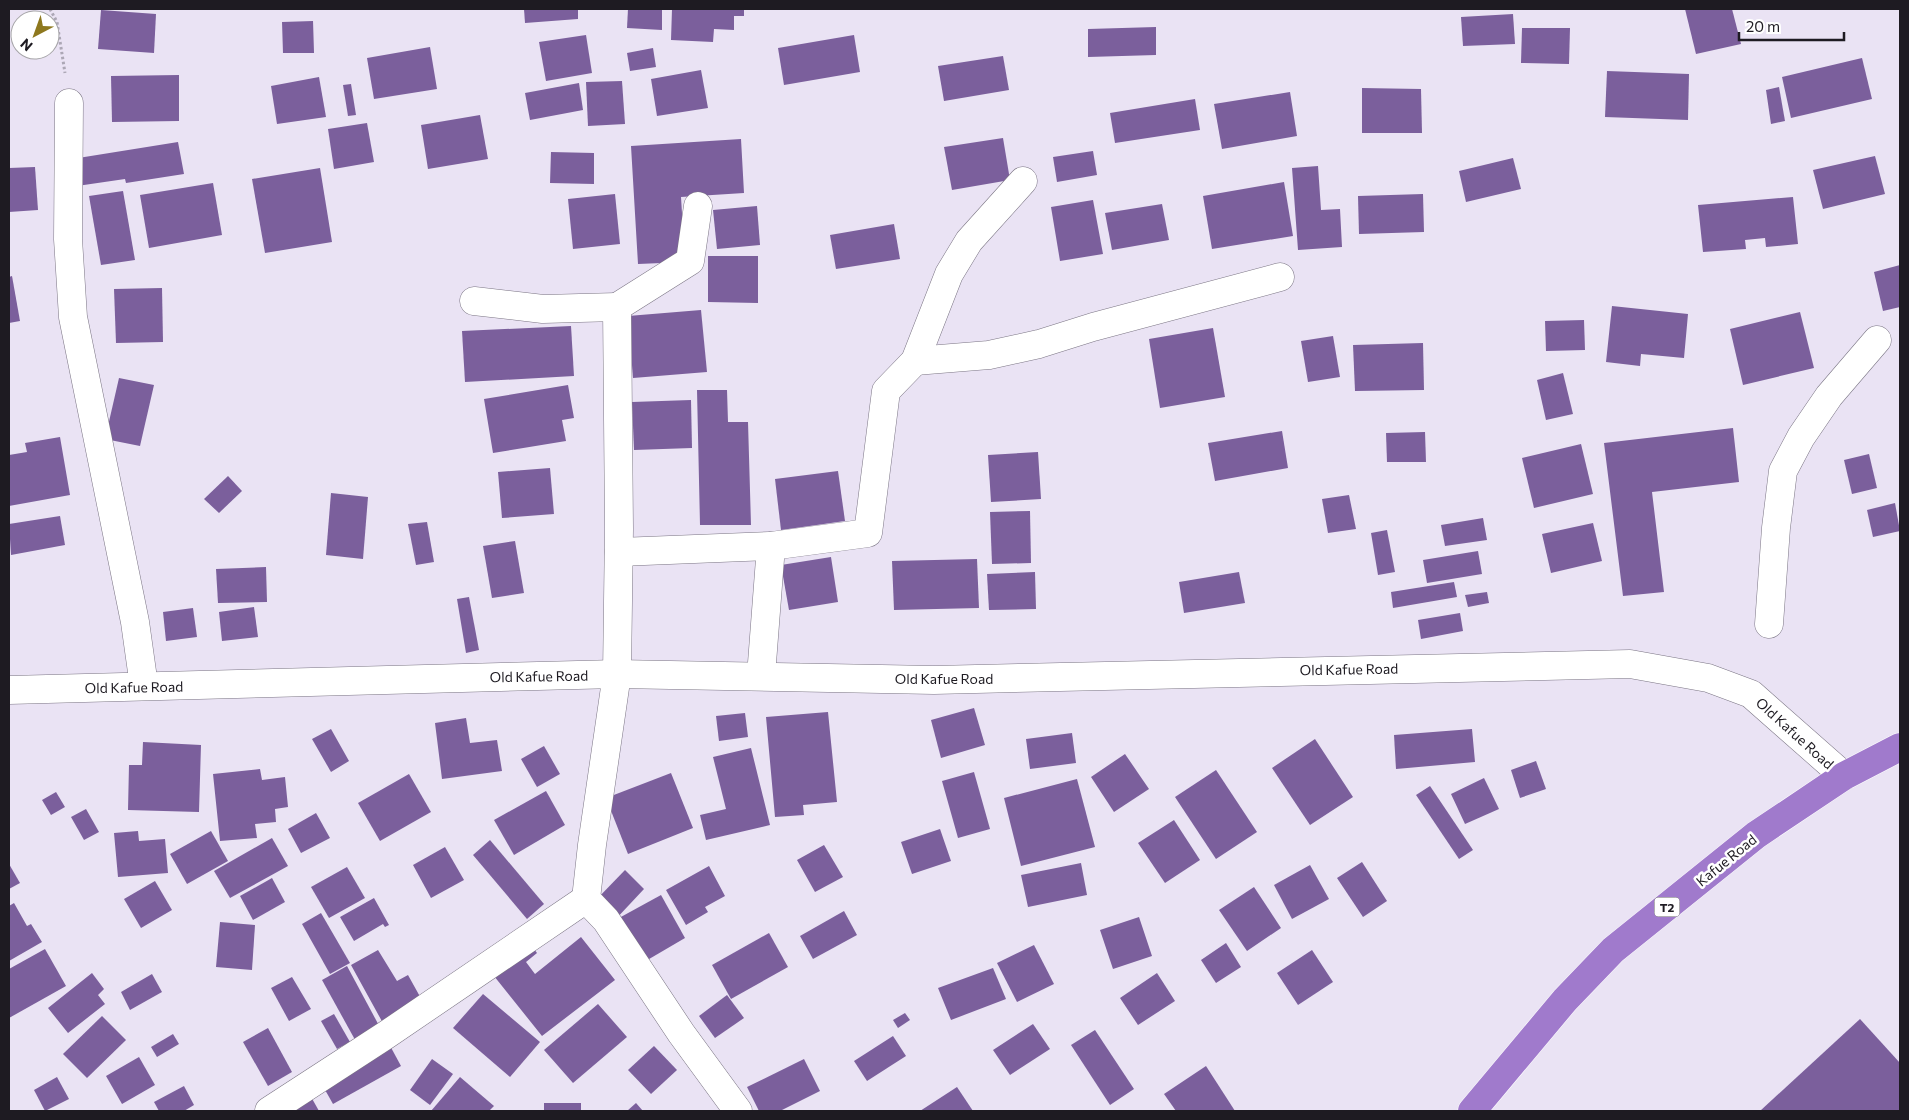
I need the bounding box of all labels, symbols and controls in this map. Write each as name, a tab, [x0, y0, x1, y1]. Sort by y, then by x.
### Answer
north arrow	[10, 10, 60, 60]
scale bar	[1739, 10, 1844, 42]
text: 20 m	[1746, 17, 1780, 35]
text: N	[17, 35, 36, 55]
street label: Old Kafue Road	[1300, 660, 1398, 678]
street label: Old Kafue Road	[490, 667, 588, 685]
street label: Old Kafue Road	[895, 670, 993, 687]
street label: Old Kafue Road	[85, 678, 183, 696]
street label: Old Kafue Road	[1753, 694, 1837, 772]
street label: Kafue Road	[1692, 830, 1760, 890]
road number: T2	[1654, 898, 1680, 916]

